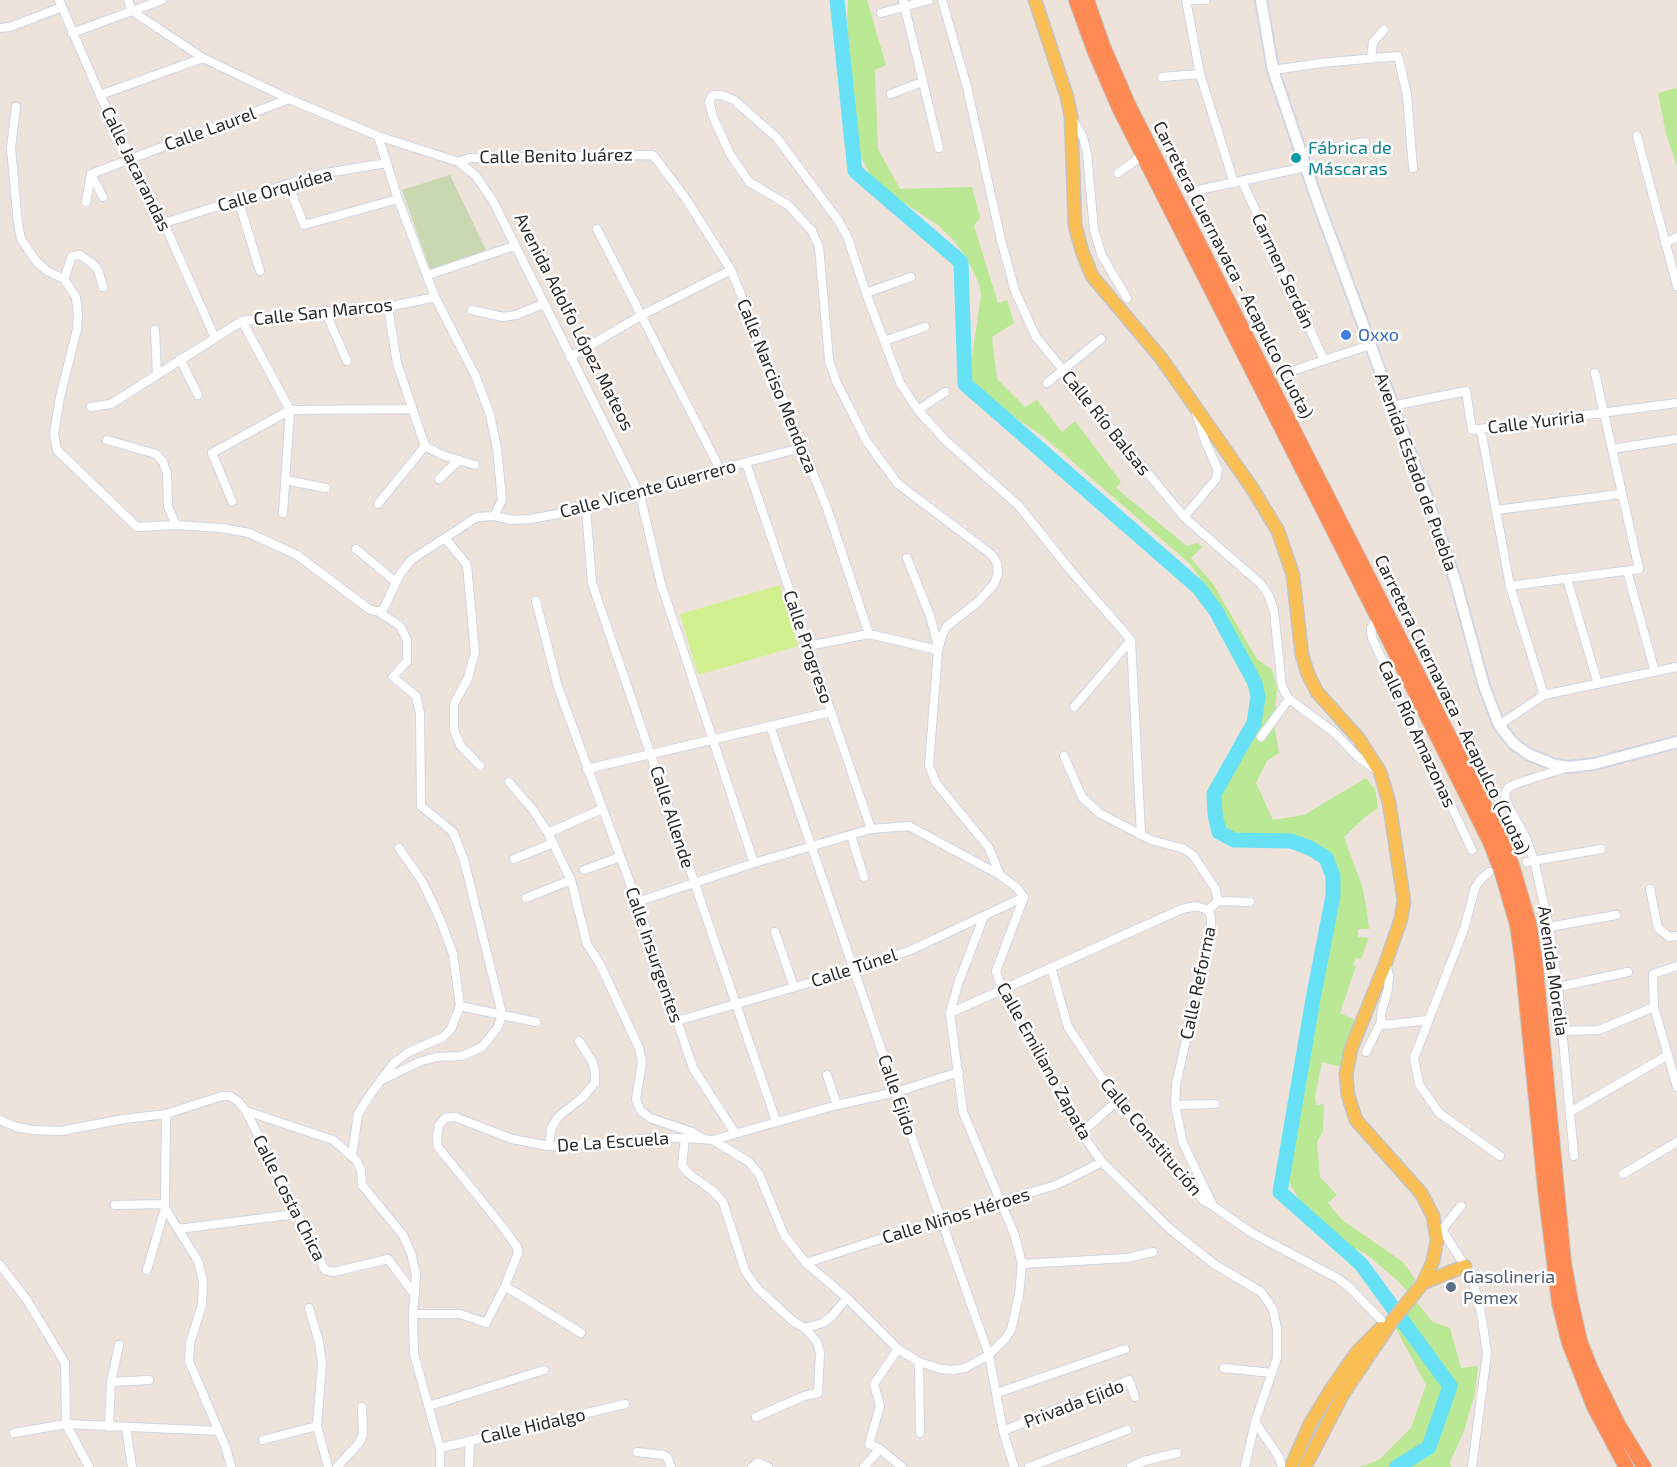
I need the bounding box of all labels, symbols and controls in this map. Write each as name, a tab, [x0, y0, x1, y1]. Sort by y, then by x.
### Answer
street label: Calle Laurel	[161, 102, 259, 156]
street label: Calle Jacarandas	[96, 103, 176, 235]
street label: Carretera Cuernavaca - Acapulco (Cuota)	[1148, 118, 1318, 422]
place label: Fábrica de Máscaras	[1308, 137, 1392, 180]
street label: Calle Benito Juárez	[479, 144, 633, 168]
marker: Fábrica de Máscaras	[1289, 151, 1303, 165]
street label: Calle Orquídea	[215, 163, 335, 217]
street label: Avenida Adolfo López Mateos	[510, 210, 638, 434]
street label: Carmen Serdán	[1247, 210, 1319, 332]
street label: Calle San Marcos	[252, 294, 394, 330]
street label: Calle Narciso Mendoza	[732, 296, 822, 476]
place label: Oxxo	[1358, 324, 1399, 346]
marker: Oxxo	[1339, 328, 1353, 342]
street label: Calle Río Balsas	[1057, 366, 1155, 480]
street label: Avenida Estado de Puebla	[1370, 370, 1462, 574]
street label: Calle Yuriria	[1486, 405, 1586, 439]
street label: Calle Vicente Guerrero	[558, 455, 738, 523]
street label: Carretera Cuernavaca - Acapulco (Cuota)	[1370, 552, 1534, 858]
street label: Calle Progreso	[779, 588, 837, 706]
street label: Calle Río Amazonas	[1373, 657, 1461, 811]
street label: Calle Allende	[645, 763, 699, 871]
street label: Calle Insurgentes	[621, 884, 687, 1026]
street label: Avenida Morelia	[1533, 904, 1573, 1038]
street label: Calle Reforma	[1175, 925, 1221, 1041]
street label: Calle Túnel	[808, 944, 900, 992]
street label: Calle Emiliano Zapata	[992, 979, 1096, 1143]
street label: Calle Ejido	[873, 1052, 921, 1138]
street label: Calle Constitución	[1095, 1074, 1207, 1200]
street label: De La Escuela	[556, 1127, 670, 1157]
street label: Calle Costa Chica	[248, 1131, 330, 1265]
street label: Calle Niños Héroes	[880, 1183, 1032, 1249]
place label: Gasolineria Pemex	[1463, 1266, 1555, 1308]
marker: Gasolineria Pemex	[1444, 1280, 1458, 1294]
street label: Privada Ejido	[1021, 1375, 1127, 1433]
street label: Calle Hidalgo	[479, 1403, 587, 1449]

